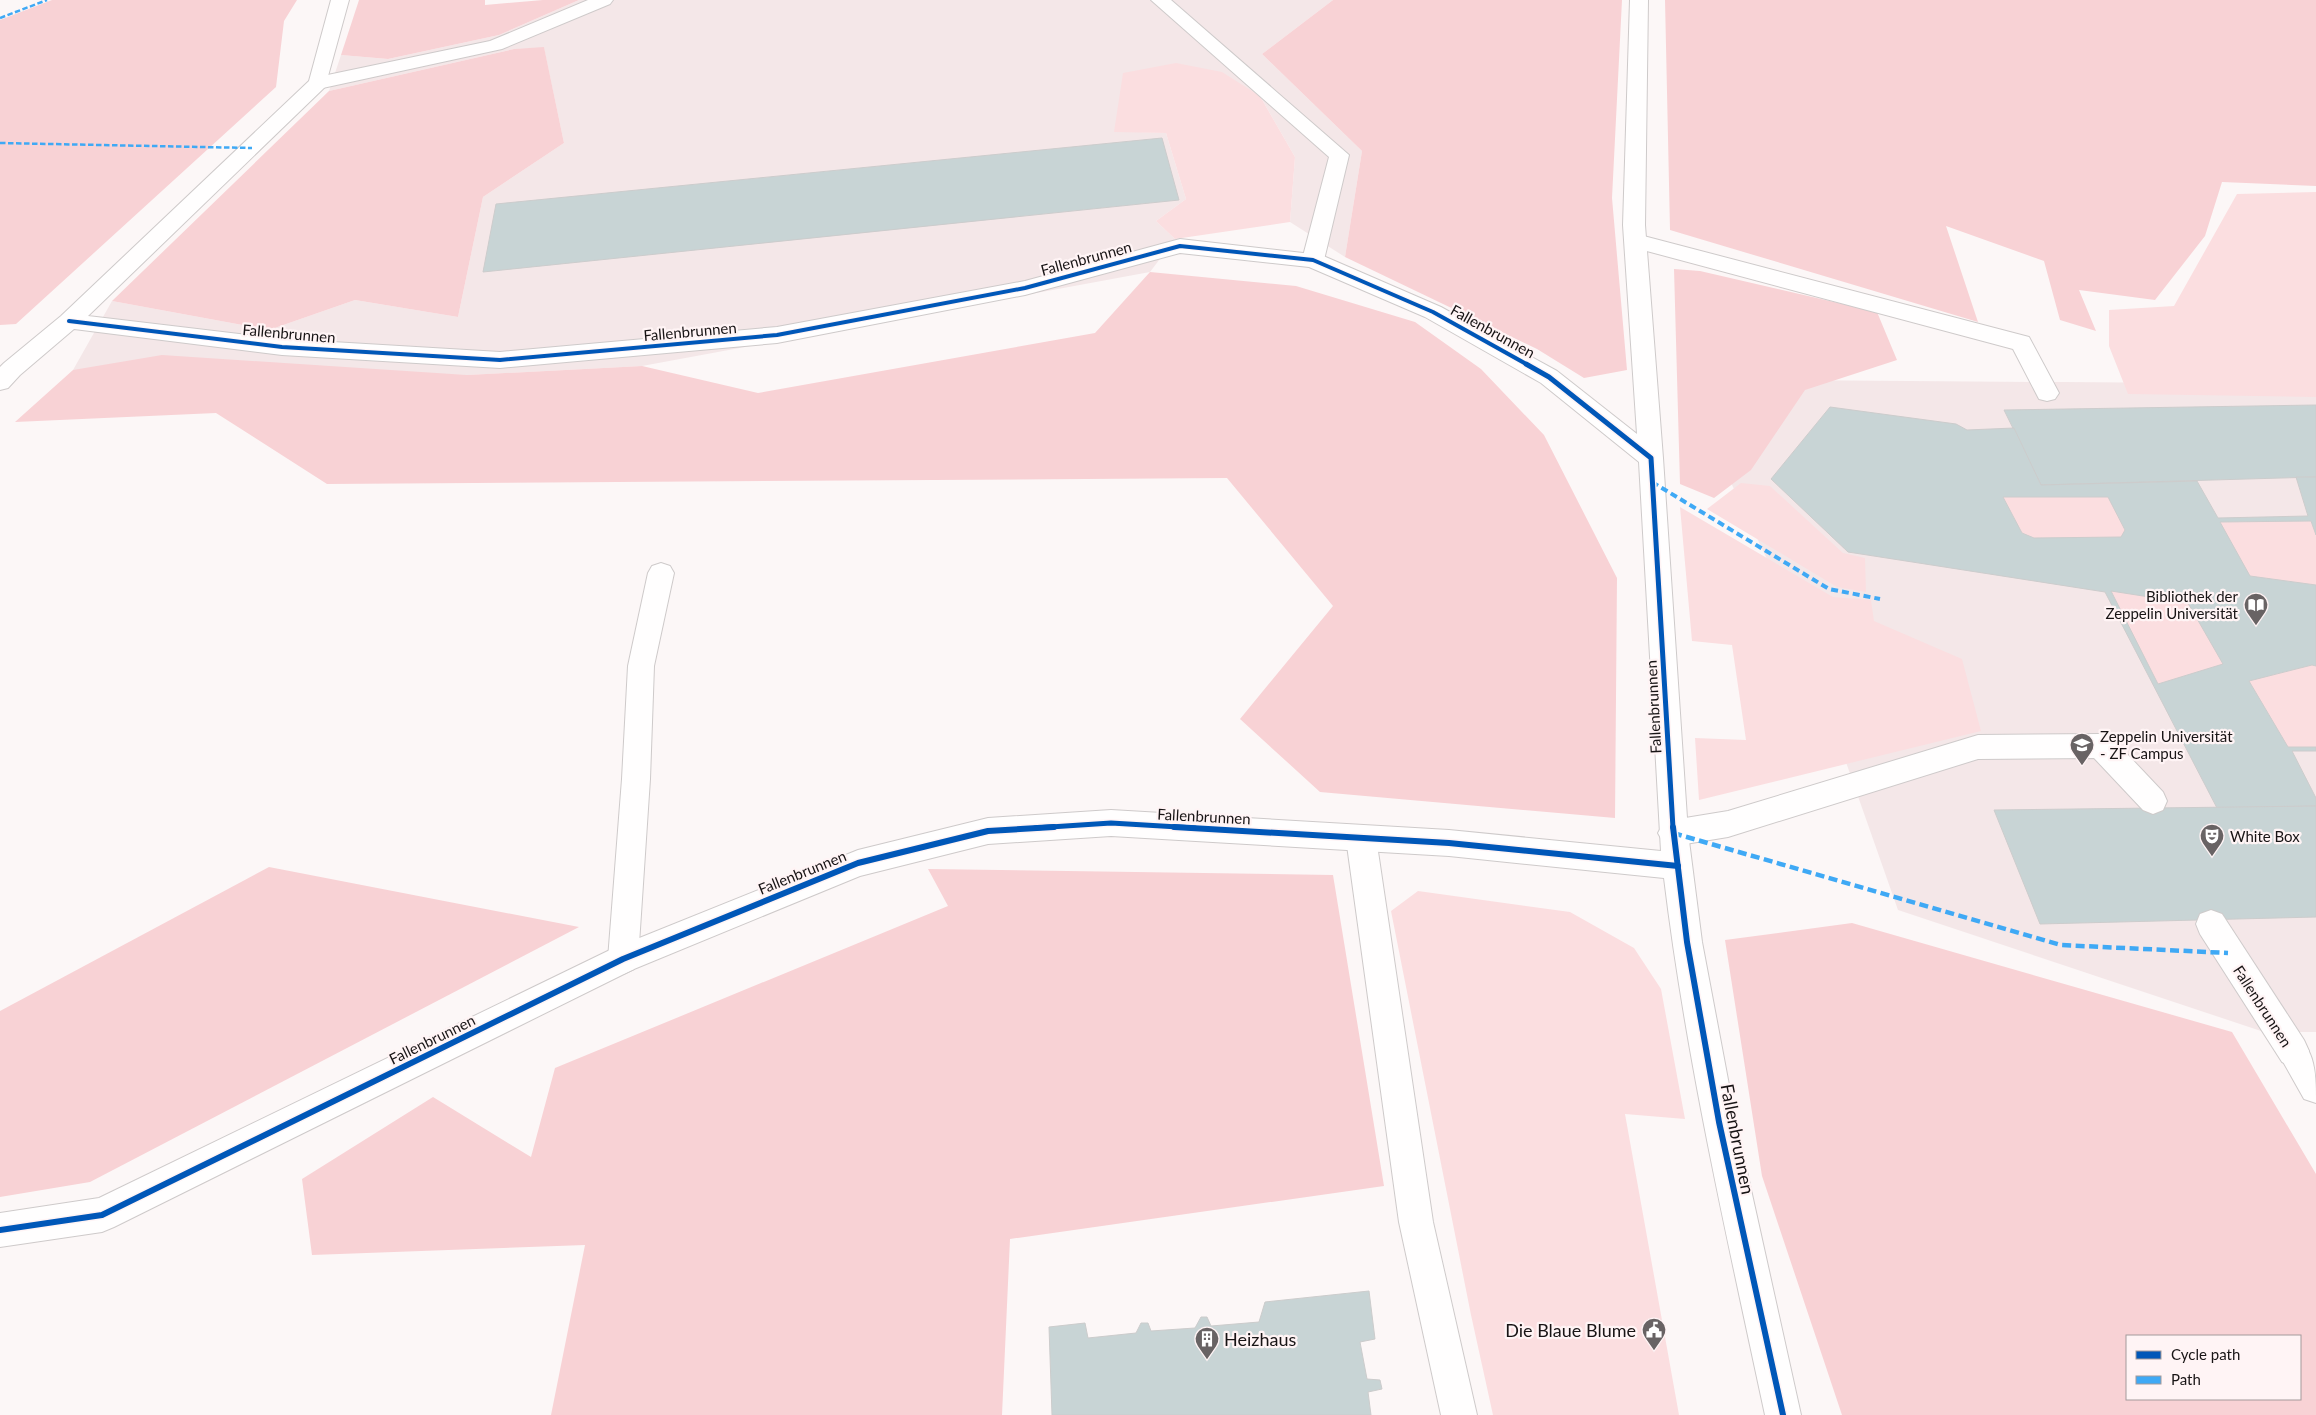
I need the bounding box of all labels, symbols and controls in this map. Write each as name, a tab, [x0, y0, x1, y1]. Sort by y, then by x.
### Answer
street label: Fallenbrunnen	[1039, 237, 1133, 279]
street label: Fallenbrunnen	[1448, 300, 1538, 362]
street label: Fallenbrunnen	[643, 318, 737, 344]
street label: Fallenbrunnen	[242, 320, 336, 346]
place label: Bibliothek der Zeppelin Universität	[2105, 587, 2239, 622]
library icon: Bibliothek der Zeppelin Universität	[2243, 592, 2269, 626]
street label: Fallenbrunnen	[1642, 660, 1664, 754]
place label: Zeppelin Universität - ZF Campus	[2100, 727, 2233, 762]
school or university icon: Zeppelin Universität - ZF Campus	[2069, 732, 2095, 766]
street label: Fallenbrunnen	[1157, 805, 1251, 827]
theatre icon: White Box	[2199, 823, 2225, 857]
place label: White Box	[2230, 827, 2300, 845]
street label: Fallenbrunnen	[755, 846, 849, 898]
street label: Fallenbrunnen	[2230, 962, 2296, 1050]
street label: Fallenbrunnen	[386, 1010, 478, 1068]
street label: Fallenbrunnen	[1716, 1082, 1760, 1196]
public building icon: Die Blaue Blume	[1641, 1317, 1667, 1351]
place label: Die Blaue Blume	[1505, 1319, 1636, 1341]
building icon: Heizhaus	[1194, 1326, 1220, 1360]
place label: Heizhaus	[1224, 1328, 1296, 1350]
legend	[2126, 1335, 2301, 1400]
text: Cycle path	[2171, 1345, 2240, 1363]
text: Path	[2171, 1370, 2201, 1388]

